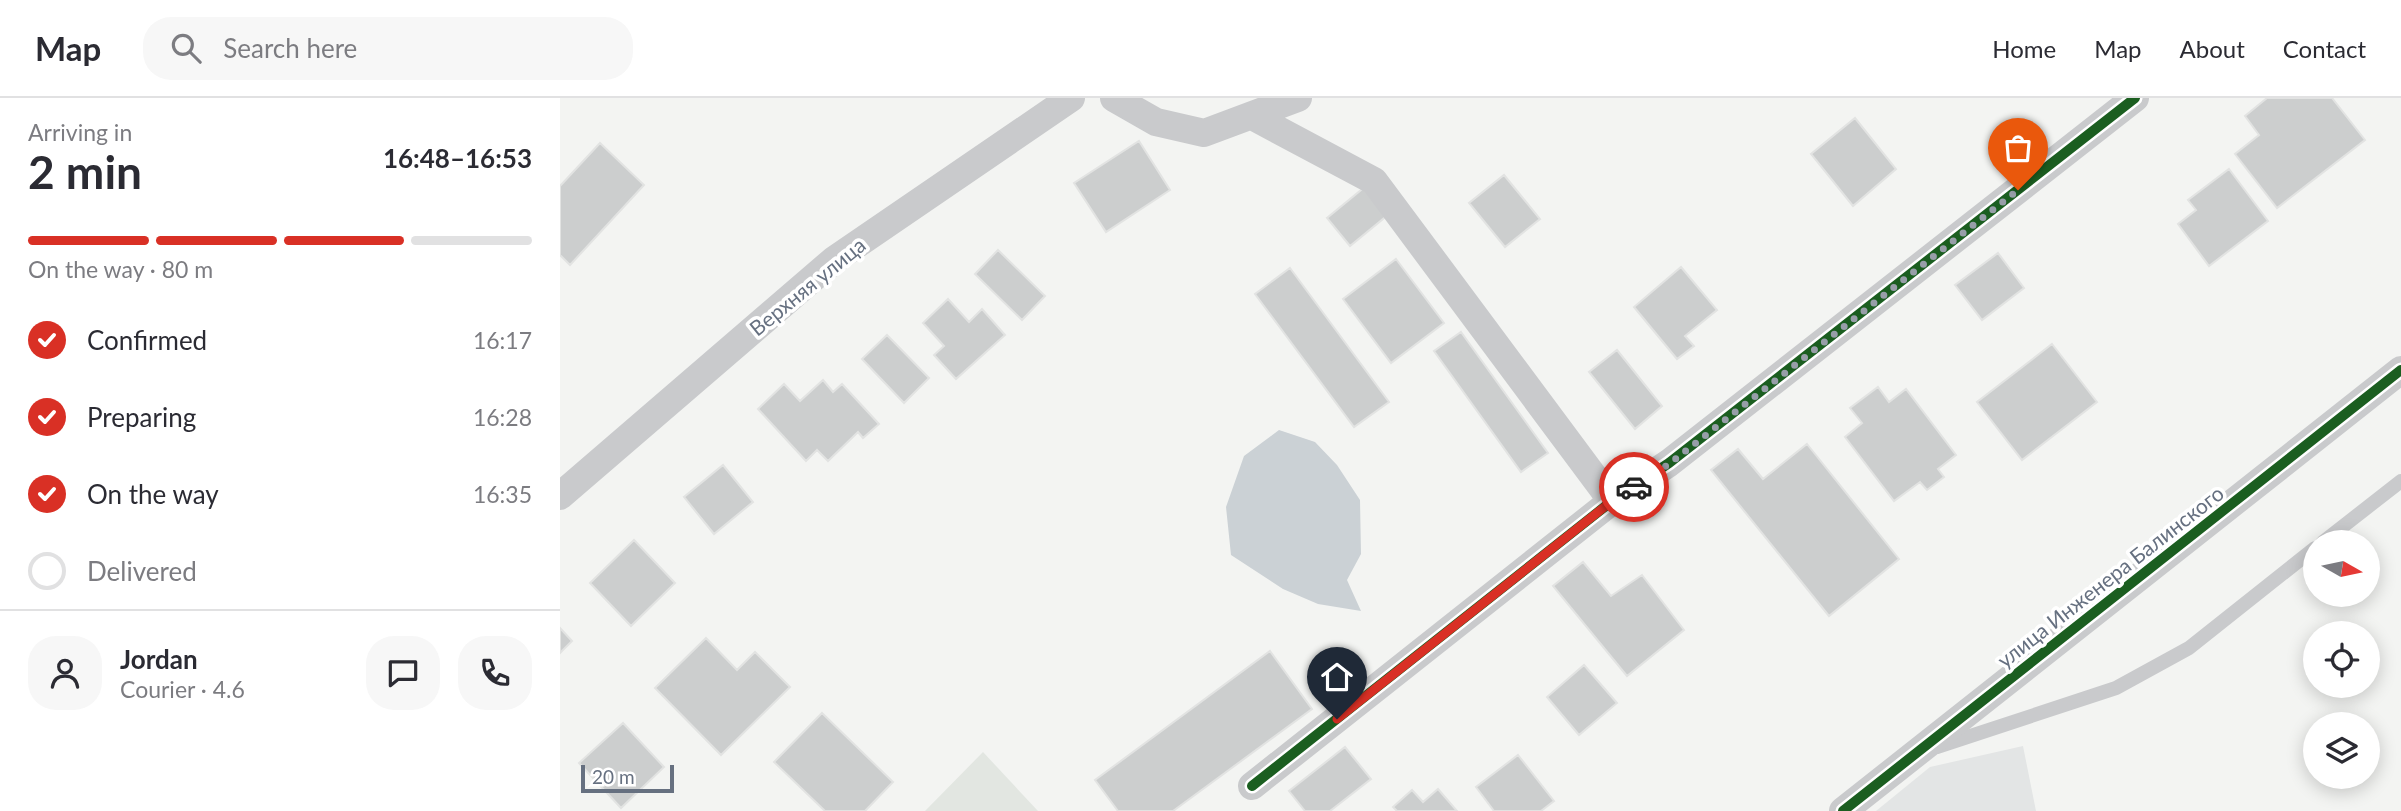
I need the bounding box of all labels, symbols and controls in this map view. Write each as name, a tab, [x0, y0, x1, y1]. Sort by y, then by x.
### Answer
search box	[143, 17, 633, 80]
text: Map	[35, 28, 101, 68]
icon: search	[167, 29, 205, 67]
text: Search here	[223, 32, 357, 64]
text: Home	[1992, 34, 2056, 63]
text: Map	[2094, 34, 2142, 63]
text: About	[2180, 34, 2245, 63]
text: Contact	[2283, 34, 2366, 63]
text: Arriving in	[28, 118, 132, 146]
pin	[1988, 118, 2048, 190]
icon: bag	[1999, 129, 2037, 167]
text: 16:48–16:53	[383, 142, 532, 174]
text: 2 min	[28, 144, 142, 199]
street label: Верхняя улица	[744, 232, 870, 340]
text: On the way · 80 m	[28, 255, 213, 283]
icon: check	[28, 321, 66, 359]
text: Confirmed	[87, 324, 207, 356]
text: 16:17	[473, 326, 532, 354]
icon: check	[28, 398, 66, 436]
text: Preparing	[87, 401, 196, 433]
text: 16:28	[473, 403, 532, 431]
courier	[1599, 452, 1669, 522]
icon: car	[1615, 468, 1653, 506]
icon: check	[28, 475, 66, 513]
text: On the way	[87, 478, 219, 510]
text: 16:35	[473, 480, 532, 508]
street label: улица Инженера Балинского	[1992, 480, 2228, 672]
north arrow	[2303, 530, 2380, 607]
map controls	[2303, 530, 2380, 789]
text: Delivered	[87, 555, 197, 587]
button: locate	[2303, 621, 2380, 698]
button: person	[28, 636, 102, 710]
button: chat	[366, 636, 440, 710]
button: phone	[458, 636, 532, 710]
text: Jordan	[120, 643, 198, 675]
pin	[1307, 647, 1367, 719]
icon: home	[1318, 658, 1356, 696]
text: Courier · 4.6	[120, 675, 245, 703]
button: layers	[2303, 712, 2380, 789]
scale bar	[581, 762, 674, 794]
text: 20 m	[592, 765, 635, 788]

